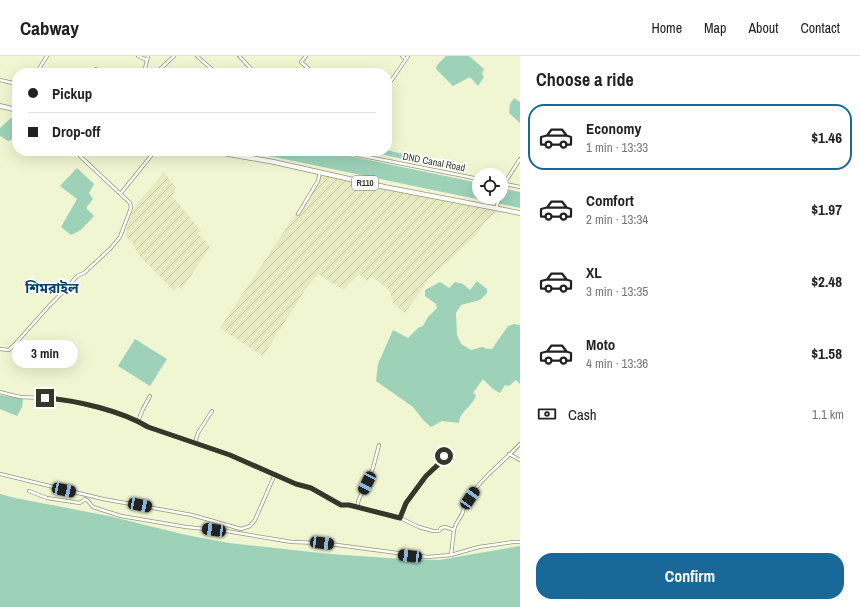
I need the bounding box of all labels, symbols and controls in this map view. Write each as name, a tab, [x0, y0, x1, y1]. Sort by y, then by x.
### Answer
text: Cabway	[20, 15, 79, 41]
text: Home	[651, 19, 682, 37]
text: Map	[704, 19, 726, 37]
text: About	[748, 19, 778, 37]
text: Contact	[800, 19, 840, 37]
text: Choose a ride	[536, 67, 634, 92]
text: Pickup	[52, 83, 92, 104]
text: Economy	[586, 118, 641, 139]
icon: car	[538, 119, 574, 155]
text: Drop-off	[52, 121, 101, 142]
text: $1.46	[811, 127, 842, 148]
text: 1 min · 13:33	[586, 139, 648, 156]
street label: DND Canal Road	[402, 150, 466, 174]
map controls	[472, 168, 508, 204]
button: locate	[472, 168, 508, 204]
road number: R110	[352, 176, 378, 190]
text: Comfort	[586, 190, 634, 211]
icon: car	[538, 191, 574, 227]
text: $1.97	[811, 199, 842, 220]
text: 2 min · 13:34	[586, 211, 648, 228]
text: XL	[586, 262, 602, 283]
icon: car	[538, 263, 574, 299]
text: $2.48	[811, 271, 842, 292]
district label: শিমরাইল	[24, 279, 79, 297]
text: 3 min · 13:35	[586, 283, 648, 300]
text: Moto	[586, 334, 615, 355]
icon: car	[538, 335, 574, 371]
callout: 3 min	[12, 340, 78, 368]
text: $1.58	[811, 343, 842, 364]
text: 3 min	[31, 345, 59, 362]
text: 4 min · 13:36	[586, 355, 648, 372]
route end	[36, 389, 54, 407]
icon: cash	[536, 403, 558, 425]
text: Cash	[568, 404, 597, 425]
text: 1.1 km	[812, 406, 844, 423]
route start	[435, 447, 453, 465]
car	[356, 470, 378, 496]
car	[51, 482, 77, 498]
car	[458, 485, 482, 511]
car	[127, 497, 153, 513]
car	[201, 522, 227, 538]
car	[309, 536, 335, 550]
car	[397, 549, 423, 563]
button: Confirm	[536, 553, 844, 599]

